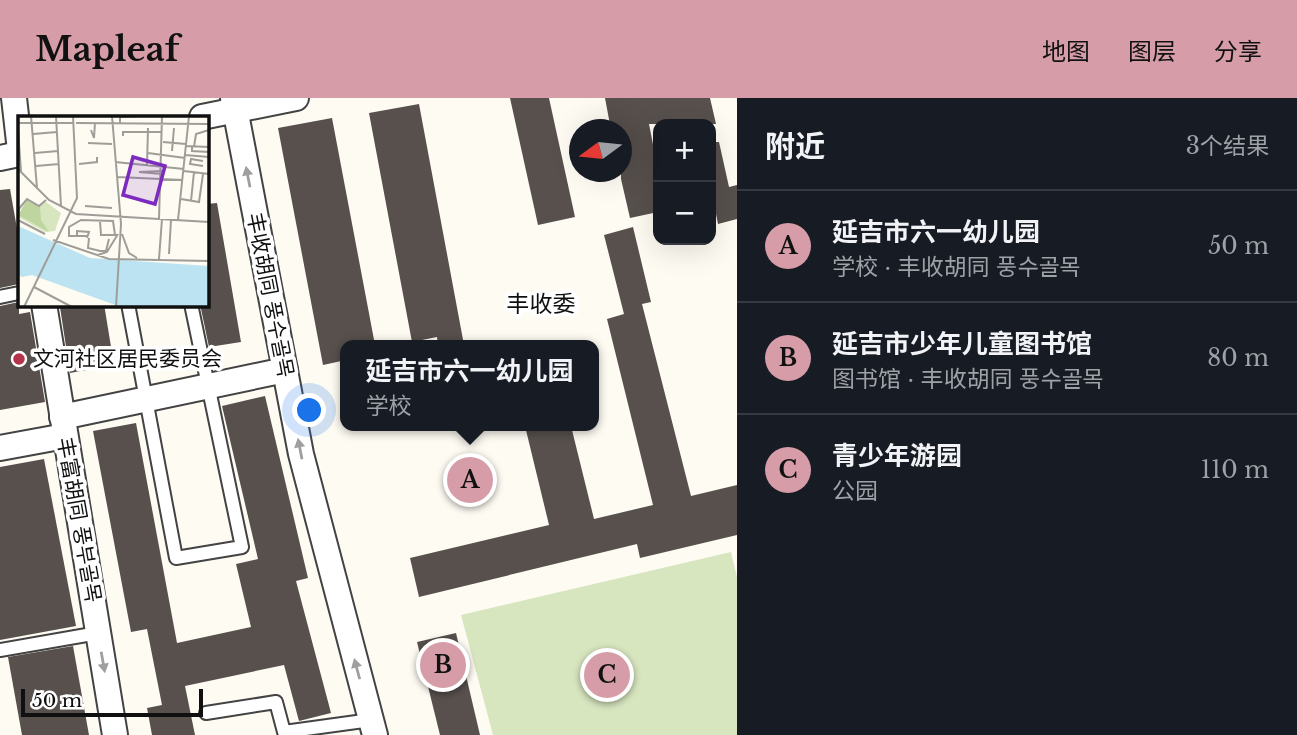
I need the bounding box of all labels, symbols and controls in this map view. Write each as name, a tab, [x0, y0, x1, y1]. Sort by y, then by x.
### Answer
text: Mapleaf	[35, 29, 179, 70]
text: 地图	[1042, 37, 1090, 66]
text: 图层	[1128, 37, 1176, 66]
text: 分享	[1214, 37, 1262, 66]
inset map	[18, 116, 208, 306]
north arrow	[569, 119, 632, 182]
map controls	[653, 119, 716, 245]
button: +	[653, 119, 716, 182]
text: 附近	[765, 128, 825, 165]
text: 3个结果	[1186, 132, 1269, 160]
one-way arrow	[242, 166, 253, 188]
button: −	[653, 182, 716, 245]
street label: 丰收胡同 풍수골목	[241, 210, 299, 380]
text: 延吉市六一幼儿园	[832, 216, 1040, 248]
text: A	[779, 232, 797, 260]
text: 50 m	[1208, 232, 1269, 260]
text: 学校 · 丰收胡同 풍수골목	[832, 253, 1081, 281]
district label: 丰收委	[507, 290, 576, 318]
text: 延吉市少年儿童图书馆	[832, 328, 1092, 360]
popup	[340, 340, 599, 431]
text: B	[779, 344, 797, 372]
text: 80 m	[1207, 344, 1269, 372]
place label: 文河社区居民委员会	[33, 346, 222, 372]
marker: 文河社区居民委员会	[11, 351, 27, 367]
text: 延吉市六一幼儿园	[365, 355, 574, 387]
text: 图书馆 · 丰收胡同 풍수골목	[832, 365, 1104, 393]
text: 学校	[365, 392, 411, 420]
your location	[292, 393, 326, 427]
street label: 丰富胡同 풍부골목	[52, 435, 106, 605]
one-way arrow	[295, 438, 306, 460]
text: 青少年游园	[832, 440, 962, 472]
pin: A	[447, 454, 493, 506]
text: C	[779, 456, 797, 484]
text: 110 m	[1201, 456, 1269, 484]
text: 公园	[832, 477, 878, 505]
pin: B	[420, 639, 466, 691]
pin: C	[584, 649, 630, 701]
one-way arrow	[98, 651, 109, 673]
one-way arrow	[351, 658, 362, 680]
scale bar	[21, 686, 203, 718]
text: 50 m	[32, 689, 82, 712]

